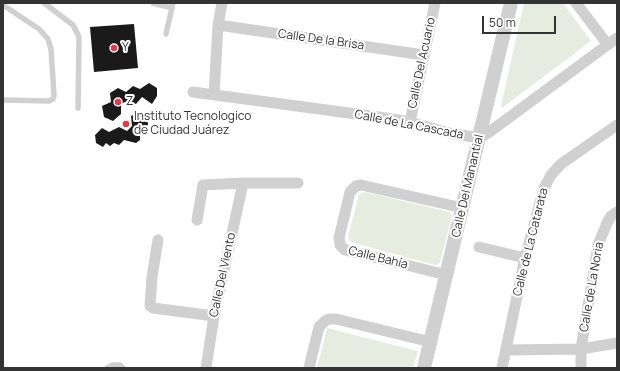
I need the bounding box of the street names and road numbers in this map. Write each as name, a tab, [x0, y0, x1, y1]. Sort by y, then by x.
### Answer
street label: Calle Del Acuario	[405, 16, 439, 110]
street label: Calle De la Brisa	[277, 27, 365, 53]
street label: Calle de La Cascada	[353, 107, 465, 143]
street label: Calle Del Manantial	[449, 133, 487, 239]
street label: Calle de La Catarata	[511, 186, 551, 298]
street label: Calle Del Viento	[207, 231, 239, 319]
street label: Calle de La Noria	[577, 241, 607, 333]
street label: Calle Bahía	[347, 244, 409, 272]

